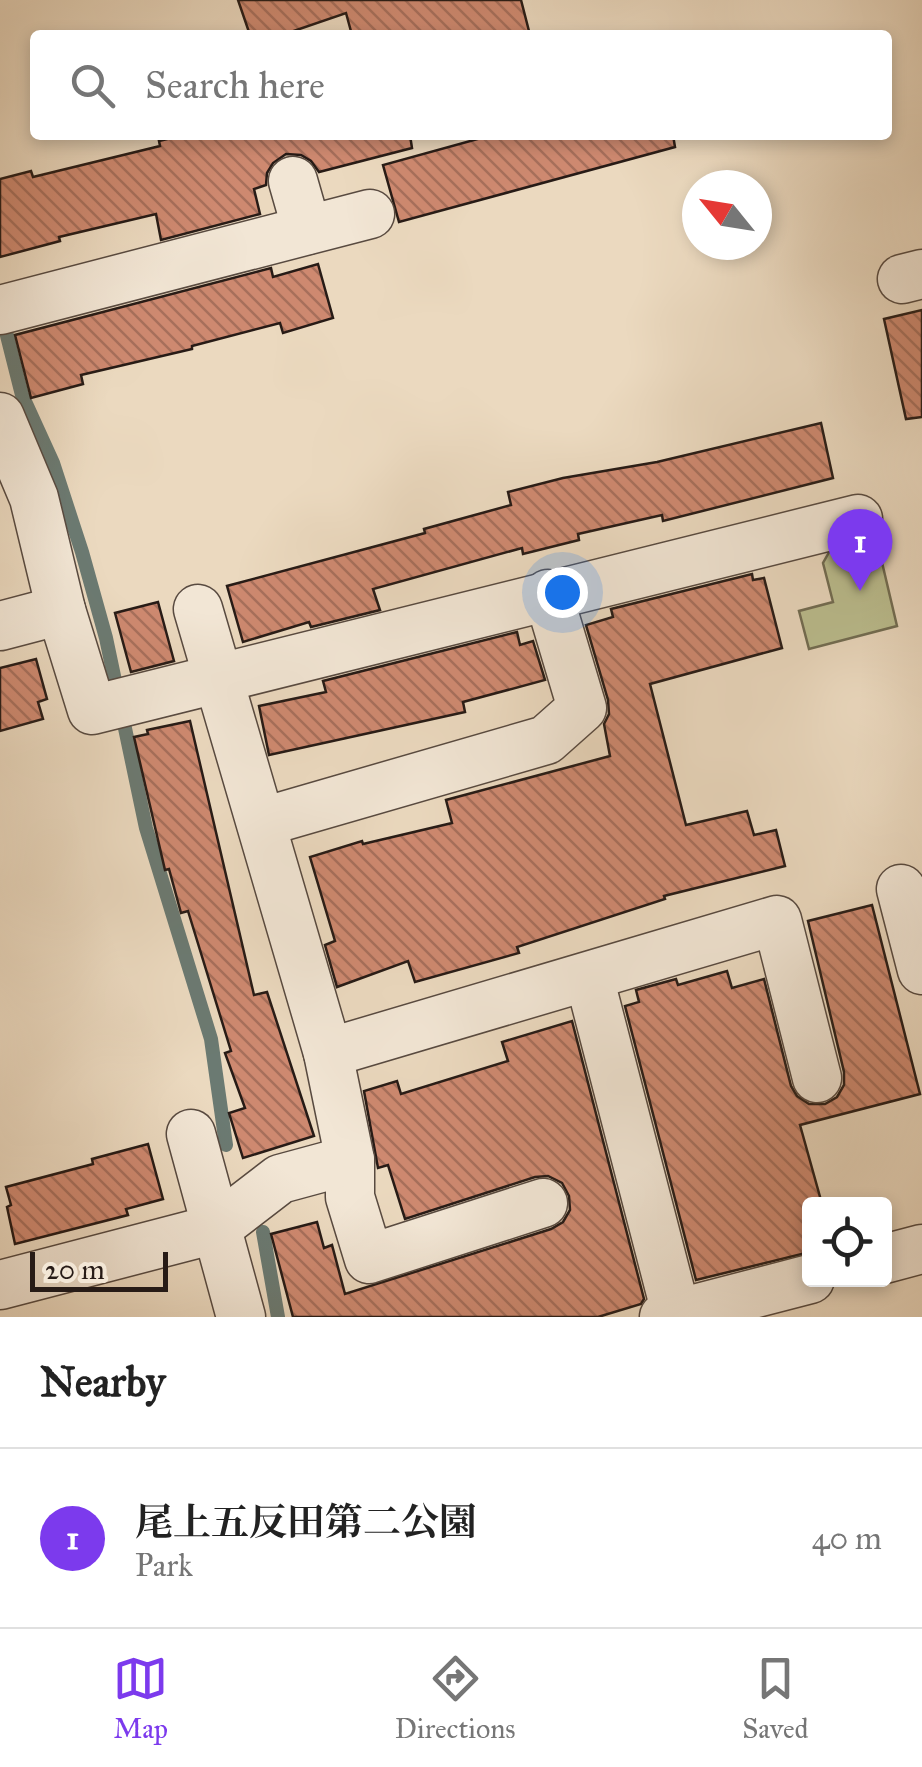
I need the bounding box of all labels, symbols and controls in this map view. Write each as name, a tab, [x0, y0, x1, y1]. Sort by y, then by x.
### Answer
search box	[30, 30, 892, 140]
icon: search	[65, 58, 120, 113]
text: Search here	[145, 62, 325, 108]
north arrow	[682, 170, 772, 260]
pin: 1	[828, 508, 892, 591]
your location	[537, 567, 588, 618]
map controls	[802, 1197, 892, 1287]
button: locate	[802, 1197, 892, 1287]
scale bar	[30, 1247, 168, 1292]
text: 20 m	[45, 1252, 105, 1287]
text: Nearby	[40, 1356, 165, 1408]
text: 尾上五反田第二公園	[135, 1499, 477, 1545]
text: 1	[66, 1519, 79, 1558]
text: 40 m	[812, 1519, 882, 1558]
text: Park	[135, 1546, 193, 1585]
tab: Map	[113, 1651, 168, 1746]
tab: Directions	[395, 1651, 516, 1746]
tab: Saved	[742, 1651, 809, 1746]

